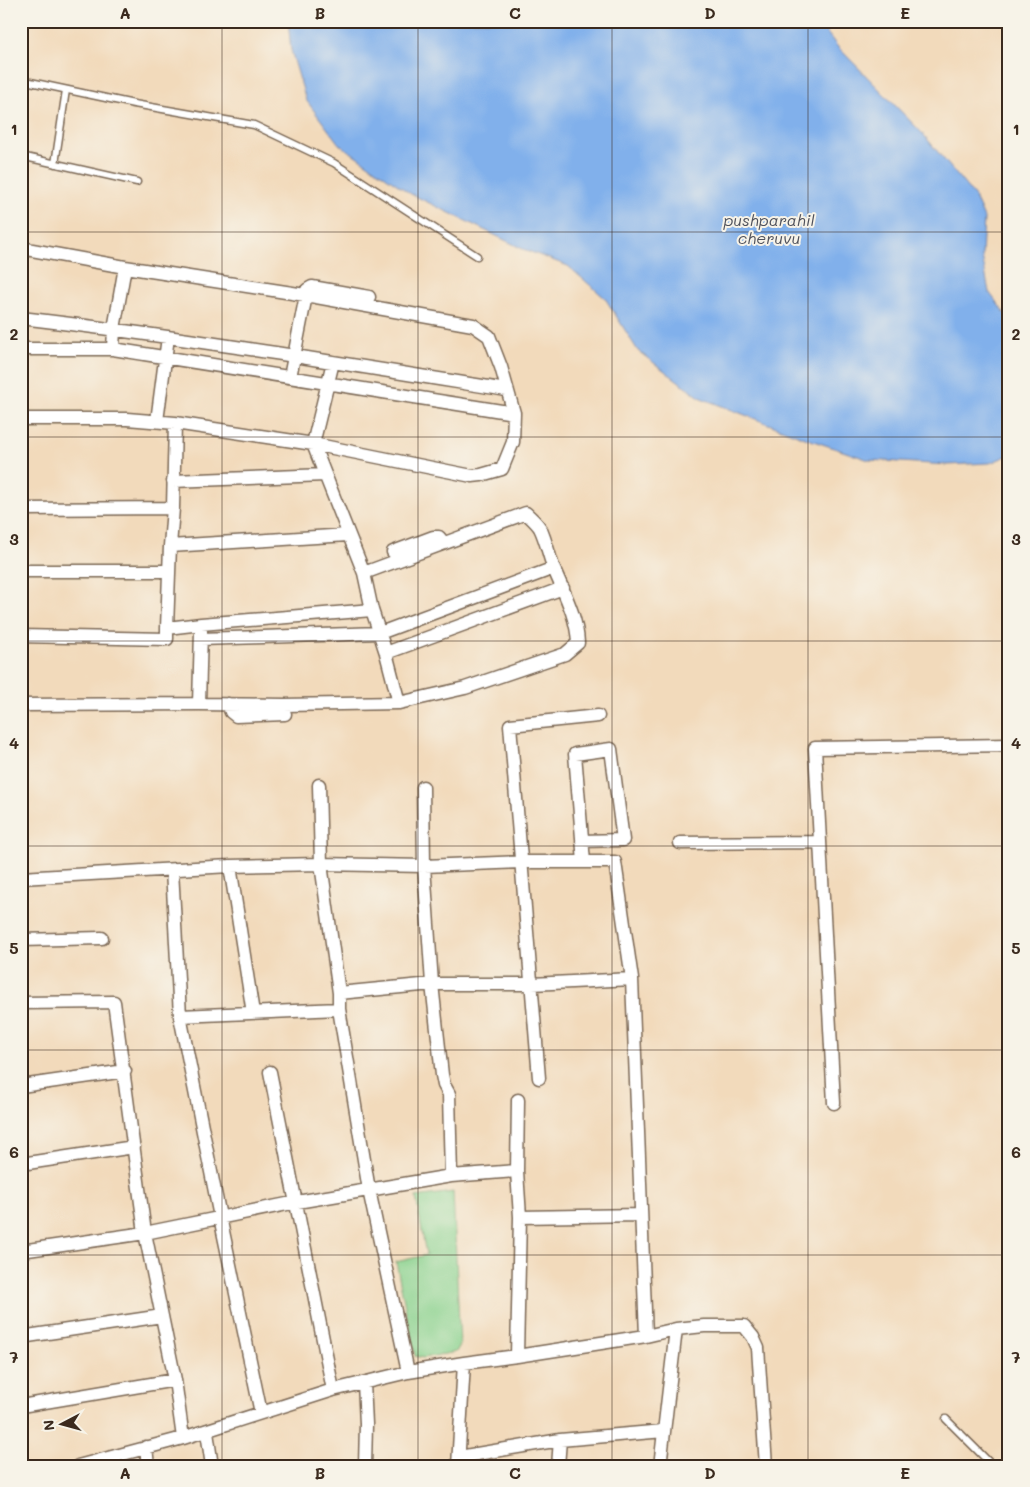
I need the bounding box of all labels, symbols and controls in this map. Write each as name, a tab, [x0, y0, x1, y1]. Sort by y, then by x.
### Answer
text: A	[119, 2, 131, 23]
text: B	[315, 2, 325, 23]
text: C	[509, 2, 521, 23]
text: D	[704, 2, 716, 23]
text: E	[900, 2, 910, 23]
text: 1	[10, 118, 18, 139]
text: 1	[1012, 118, 1020, 139]
water label: pushparahil cheruvu	[722, 209, 815, 248]
text: 2	[10, 323, 19, 344]
text: 2	[1012, 323, 1021, 344]
text: 3	[9, 528, 19, 549]
text: 3	[1011, 528, 1021, 549]
text: 4	[9, 732, 19, 753]
text: 4	[1011, 732, 1021, 753]
text: 5	[9, 937, 19, 958]
text: 5	[1011, 937, 1021, 958]
text: 6	[9, 1141, 19, 1162]
text: 6	[1011, 1141, 1021, 1162]
text: 7	[10, 1346, 19, 1367]
text: 7	[1012, 1346, 1021, 1367]
north arrow	[38, 1400, 88, 1450]
text: N	[39, 1419, 59, 1432]
text: A	[119, 1462, 131, 1483]
text: B	[315, 1462, 325, 1483]
text: C	[509, 1462, 521, 1483]
text: D	[704, 1462, 716, 1483]
text: E	[900, 1462, 910, 1483]

